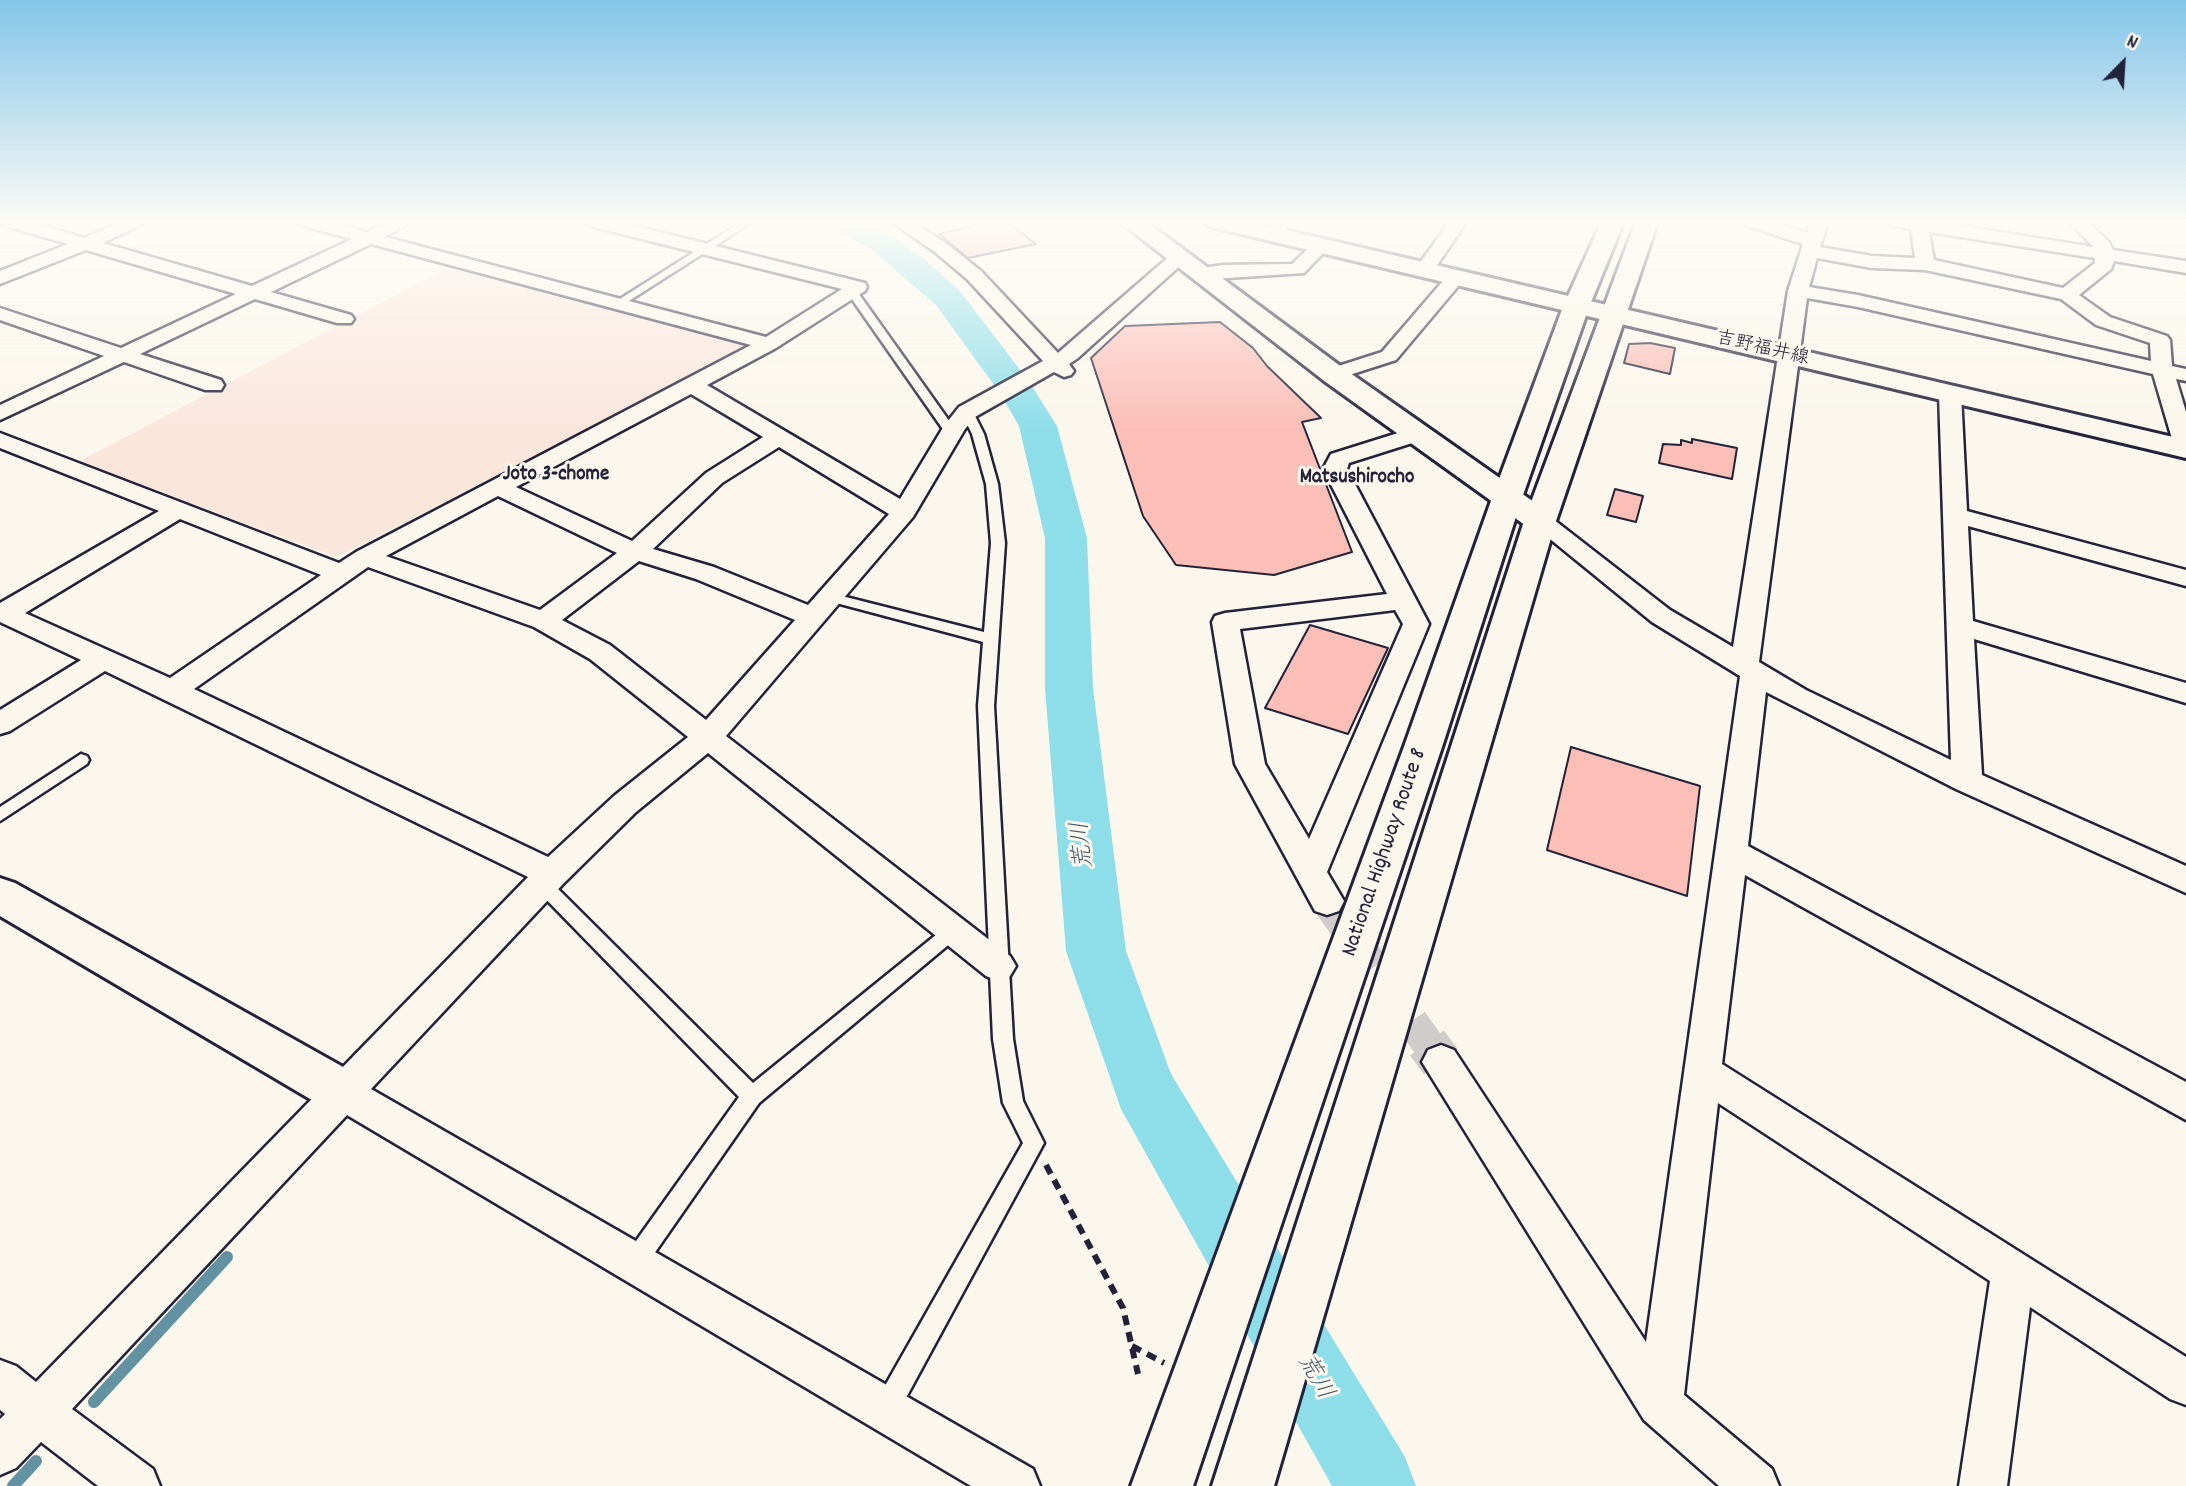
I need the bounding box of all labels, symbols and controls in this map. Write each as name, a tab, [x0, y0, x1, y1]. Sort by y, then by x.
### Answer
north arrow	[2088, 28, 2158, 98]
text: N	[2122, 29, 2142, 58]
street label: 吉野福井線	[1713, 328, 1811, 372]
district label: Joto 3-chome	[503, 463, 609, 489]
district label: Matsushirocho	[1300, 466, 1414, 492]
street label: National Highway Route 8	[1337, 745, 1435, 961]
water label: 荒川	[1068, 820, 1102, 870]
water label: 荒川	[1289, 1350, 1337, 1406]

